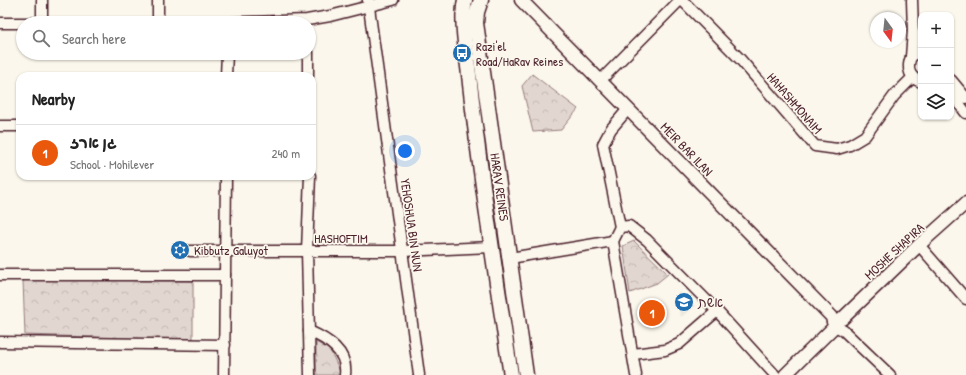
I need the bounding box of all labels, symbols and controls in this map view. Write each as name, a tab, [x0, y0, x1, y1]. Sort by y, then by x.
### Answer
north arrow	[870, 12, 906, 48]
map controls	[918, 12, 954, 120]
button: +	[918, 12, 954, 48]
search box	[16, 16, 316, 60]
icon: search	[30, 27, 52, 49]
text: Search here	[62, 28, 126, 49]
place label: Razi'el Road/HaRav Reines	[476, 37, 563, 70]
bus stop icon: Razi'el Road/HaRav Reines	[451, 42, 473, 64]
button: −	[918, 48, 954, 84]
street label: HAHASHMONAIM	[763, 68, 827, 138]
button: layers	[918, 84, 954, 120]
text: Nearby	[32, 87, 75, 110]
street label: MEIR BAR ILAN	[657, 118, 717, 180]
text: גן ארז	[70, 132, 117, 153]
your location	[395, 141, 415, 161]
text: 1	[43, 144, 47, 162]
text: 240 m	[271, 144, 300, 162]
street label: HARAV REINES	[486, 152, 514, 222]
text: School · Mohilever	[70, 155, 154, 173]
street label: YEHOSHUA BIN NUN	[397, 177, 427, 273]
street label: MOSHE SHAPIRA	[860, 218, 928, 283]
street label: HASHOFTIM	[314, 229, 368, 247]
synagogue icon: Kibbutz Galuyot	[169, 239, 191, 261]
place label: Kibbutz Galuyot	[194, 241, 268, 259]
school or university icon: אשת	[673, 291, 695, 313]
place label: אשת	[697, 293, 723, 311]
pin: 1	[639, 298, 665, 328]

